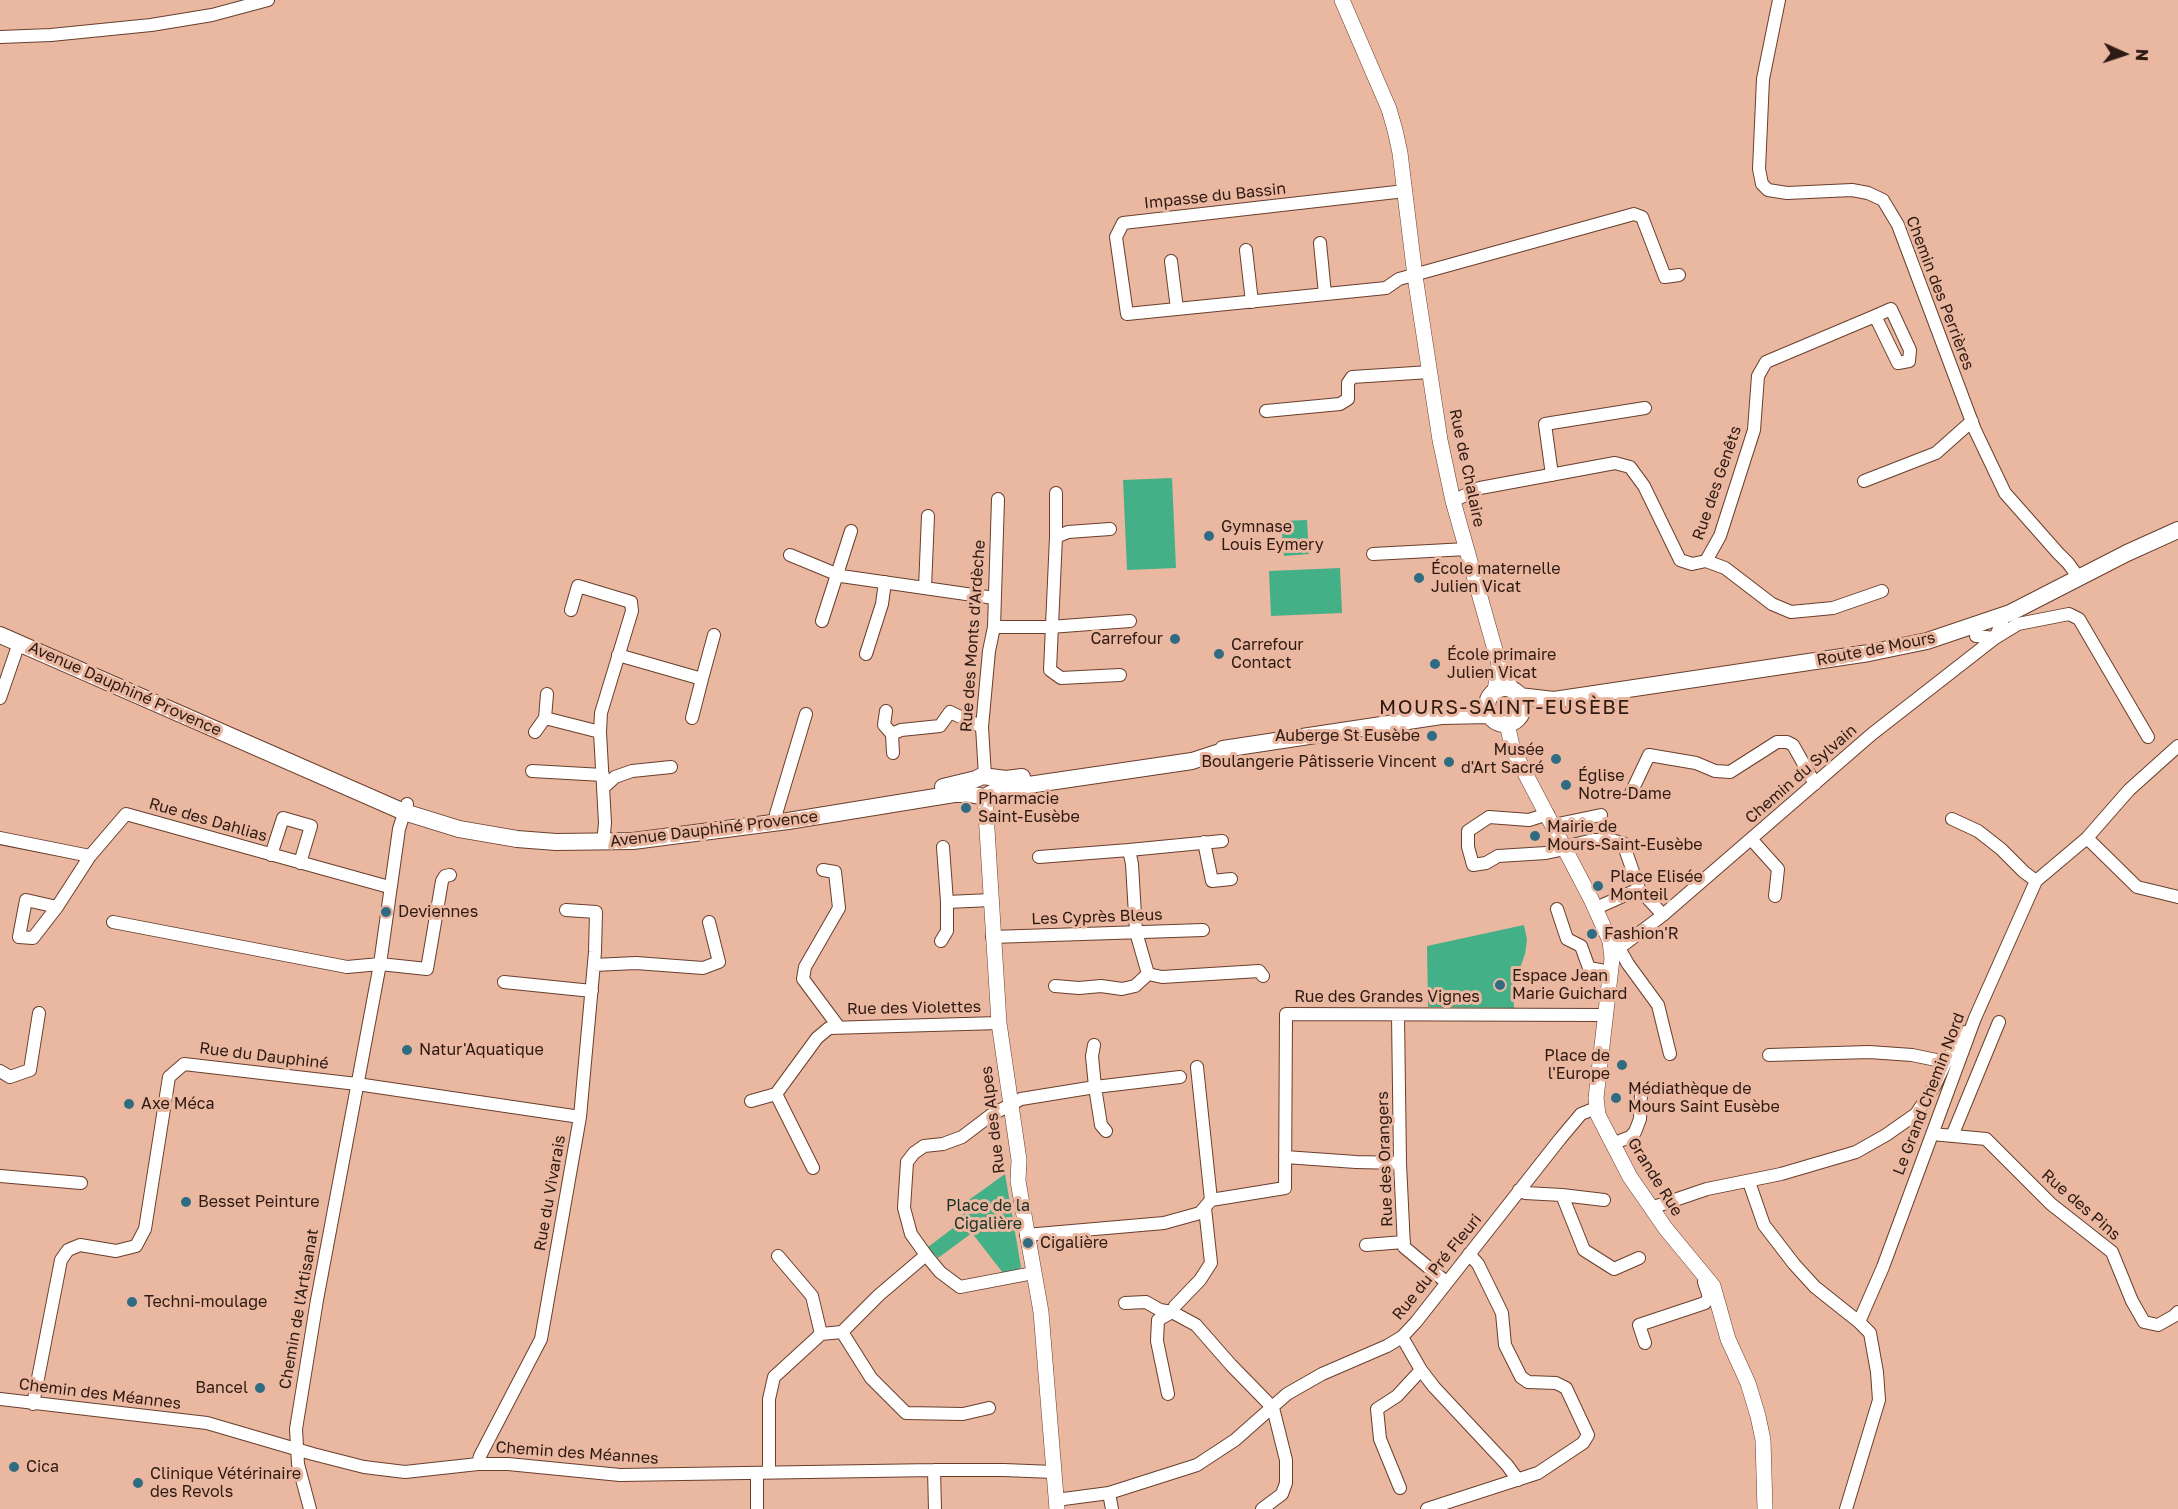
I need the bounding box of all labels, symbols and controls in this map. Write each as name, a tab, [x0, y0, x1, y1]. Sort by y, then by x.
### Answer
north arrow	[2094, 24, 2154, 84]
text: N	[2132, 48, 2152, 62]
street label: Impasse du Bassin	[1143, 179, 1287, 213]
street label: Chemin des Perrières	[1902, 213, 1978, 373]
street label: Rue de Chalaire	[1445, 407, 1489, 529]
street label: Rue des Genêts	[1688, 423, 1746, 543]
place label: Gymnase Louis Eymery	[1221, 517, 1324, 555]
marker: Gymnase Louis Eymery	[1202, 529, 1216, 543]
street label: Rue des Monts d'Ardèche	[957, 539, 989, 733]
place label: École maternelle Julien Vicat	[1431, 559, 1561, 597]
marker: École maternelle Julien Vicat	[1412, 571, 1426, 585]
street label: Route de Mours	[1815, 628, 1937, 670]
place label: Carrefour	[1090, 629, 1163, 649]
marker: Carrefour	[1168, 632, 1182, 646]
place label: Carrefour Contact	[1231, 635, 1304, 673]
street label: Avenue Dauphiné Provence	[26, 638, 224, 740]
place label: École primaire Julien Vicat	[1447, 645, 1556, 683]
marker: Carrefour Contact	[1212, 647, 1226, 661]
marker: École primaire Julien Vicat	[1428, 657, 1442, 671]
district label: MOURS-SAINT-EUSÈBE	[1379, 696, 1631, 720]
street label: Chemin du Sylvain	[1741, 720, 1861, 828]
place label: Auberge St Eusèbe	[1275, 726, 1420, 746]
marker: Auberge St Eusèbe	[1425, 729, 1439, 743]
place label: Musée d'Art Sacré	[1461, 740, 1544, 778]
place label: Boulangerie Pâtisserie Vincent	[1201, 752, 1437, 772]
marker: Musée d'Art Sacré	[1549, 752, 1563, 766]
marker: Boulangerie Pâtisserie Vincent	[1442, 755, 1456, 769]
place label: Église Notre-Dame	[1578, 766, 1671, 804]
marker: Église Notre-Dame	[1559, 778, 1573, 792]
place label: Pharmacie Saint-Eusèbe	[978, 789, 1080, 827]
street label: Rue des Dahlias	[147, 794, 269, 846]
marker: Pharmacie Saint-Eusèbe	[959, 801, 973, 815]
street label: Avenue Dauphiné Provence	[609, 807, 819, 851]
place label: Mairie de Mours-Saint-Eusèbe	[1547, 817, 1703, 855]
marker: Mairie de Mours-Saint-Eusèbe	[1528, 829, 1542, 843]
place label: Place Elisée Monteil	[1610, 867, 1703, 905]
marker: Place Elisée Monteil	[1591, 879, 1605, 893]
place label: Deviennes	[398, 902, 478, 922]
marker: Deviennes	[379, 905, 393, 919]
street label: Les Cyprès Bleus	[1031, 905, 1163, 929]
place label: Fashion'R	[1604, 924, 1679, 944]
marker: Fashion'R	[1585, 927, 1599, 941]
place label: Espace Jean Marie Guichard	[1512, 966, 1627, 1004]
marker: Espace Jean Marie Guichard	[1493, 978, 1507, 992]
street label: Rue des Grandes Vignes	[1294, 987, 1480, 1007]
street label: Rue des Violettes	[847, 997, 981, 1019]
street label: Le Grand Chemin Nord	[1889, 1010, 1969, 1178]
street label: Rue du Dauphiné	[198, 1039, 330, 1073]
place label: Natur'Aquatique	[419, 1040, 544, 1060]
marker: Natur'Aquatique	[400, 1043, 414, 1057]
place label: Place de l'Europe	[1544, 1046, 1610, 1084]
marker: Place de l'Europe	[1615, 1058, 1629, 1072]
street label: Rue des Alpes	[977, 1065, 1009, 1175]
place label: Médiathèque de Mours Saint Eusèbe	[1628, 1079, 1780, 1117]
street label: Rue des Orangers	[1373, 1091, 1397, 1227]
marker: Médiathèque de Mours Saint Eusèbe	[1609, 1091, 1623, 1105]
place label: Axe Méca	[141, 1094, 215, 1114]
marker: Axe Méca	[122, 1097, 136, 1111]
street label: Rue du Vivarais	[530, 1133, 570, 1253]
street label: Grande Rue	[1623, 1134, 1687, 1220]
street label: Rue des Pins	[2038, 1166, 2124, 1244]
place label: Besset Peinture	[198, 1192, 320, 1212]
marker: Besset Peinture	[179, 1195, 193, 1209]
park label: Place de la Cigalière	[946, 1196, 1030, 1234]
street label: Rue du Pré Fleuri	[1388, 1210, 1486, 1324]
street label: Chemin de l'Artisanat	[275, 1227, 323, 1391]
place label: Cigalière	[1040, 1233, 1108, 1253]
marker: Cigalière	[1021, 1236, 1035, 1250]
place label: Techni-moulage	[144, 1292, 267, 1312]
marker: Techni-moulage	[125, 1295, 139, 1309]
street label: Chemin des Méannes	[18, 1375, 182, 1413]
place label: Bancel	[195, 1378, 248, 1398]
marker: Bancel	[253, 1381, 267, 1395]
street label: Chemin des Méannes	[495, 1438, 659, 1468]
place label: Cica	[26, 1457, 59, 1477]
marker: Cica	[7, 1460, 21, 1474]
place label: Clinique Vétérinaire des Revols	[150, 1464, 301, 1502]
marker: Clinique Vétérinaire des Revols	[131, 1476, 145, 1490]

